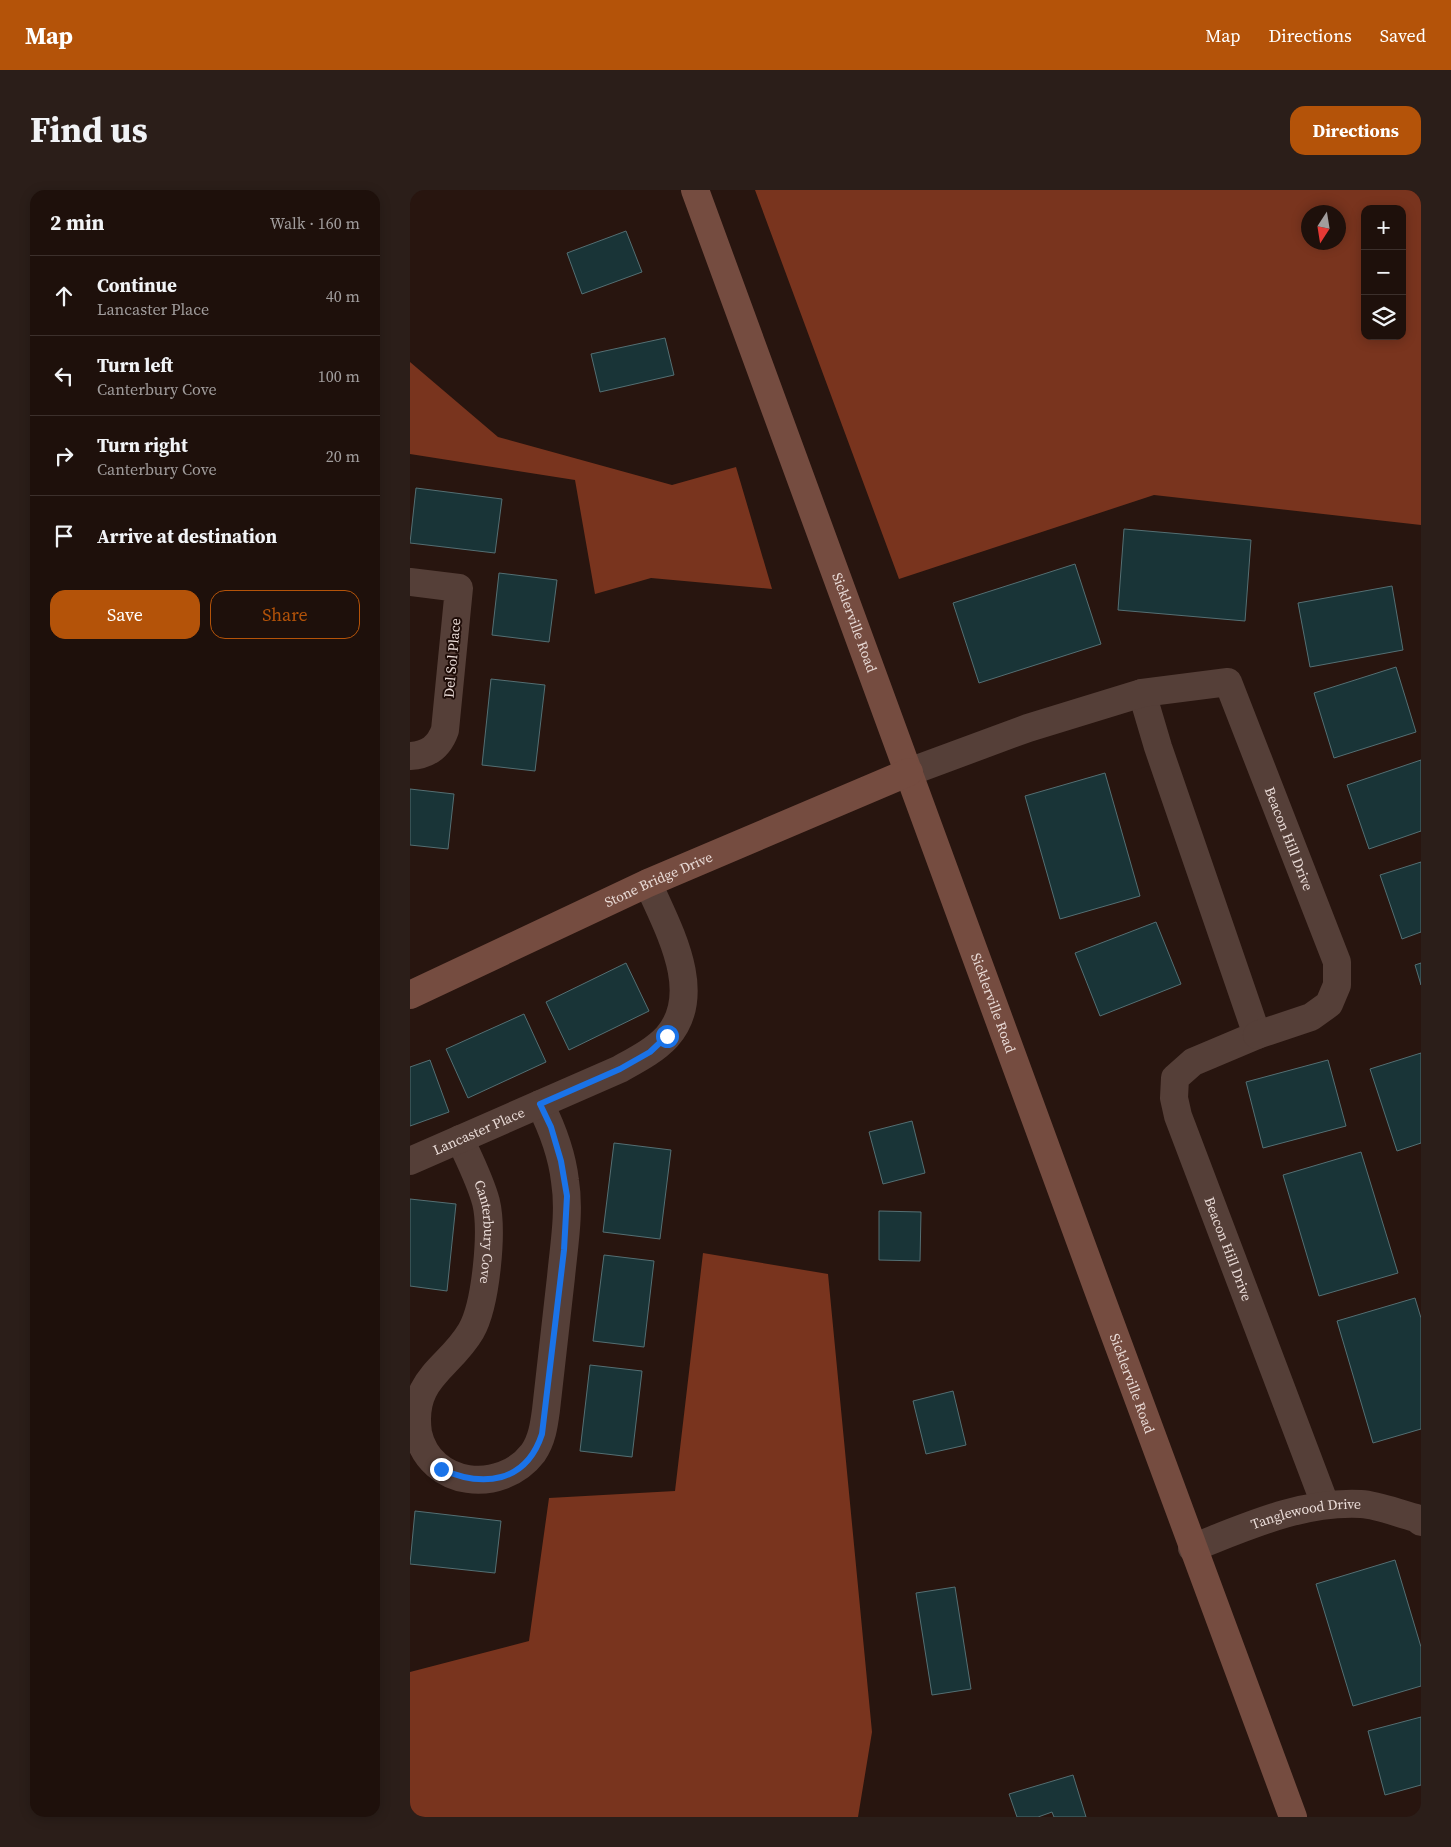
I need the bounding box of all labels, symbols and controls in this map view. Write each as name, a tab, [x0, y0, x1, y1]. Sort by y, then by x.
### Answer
text: Map	[25, 19, 73, 52]
text: Map	[1205, 23, 1241, 48]
text: Directions	[1269, 23, 1352, 48]
text: Saved	[1380, 23, 1426, 48]
text: Find us	[30, 106, 148, 154]
button: Directions	[1290, 106, 1421, 155]
north arrow	[1301, 205, 1346, 250]
map controls	[1361, 205, 1406, 340]
button: +	[1361, 205, 1406, 250]
text: 2 min	[50, 208, 105, 237]
text: Walk · 160 m	[270, 212, 360, 234]
button: −	[1361, 250, 1406, 295]
text: Continue	[97, 272, 177, 298]
icon: ahead	[50, 282, 78, 310]
text: 40 m	[326, 285, 360, 307]
button: layers	[1361, 295, 1406, 340]
text: Lancaster Place	[97, 298, 209, 320]
text: Turn left	[97, 352, 173, 378]
icon: left	[50, 362, 78, 390]
text: 100 m	[318, 365, 360, 387]
text: Canterbury Cove	[97, 378, 217, 400]
text: Turn right	[97, 432, 188, 458]
icon: right	[50, 442, 78, 470]
text: 20 m	[326, 445, 360, 467]
text: Canterbury Cove	[97, 458, 217, 480]
icon: arrive	[50, 522, 78, 550]
text: Arrive at destination	[97, 523, 277, 549]
street label: Sicklerville Road	[827, 570, 882, 675]
button: Save	[50, 590, 200, 639]
button: Share	[210, 590, 360, 639]
street label: Del Sol Place	[439, 617, 465, 699]
street label: Beacon Hill Drive	[1260, 784, 1318, 894]
street label: Stone Bridge Drive	[601, 847, 715, 912]
street label: Sicklerville Road	[966, 950, 1021, 1056]
route start	[656, 1025, 679, 1048]
street label: Lancaster Place	[430, 1102, 528, 1160]
street label: Canterbury Cove	[469, 1177, 499, 1285]
street label: Beacon Hill Drive	[1200, 1194, 1257, 1304]
street label: Sicklerville Road	[1105, 1331, 1160, 1436]
route end	[430, 1458, 453, 1481]
street label: Tanglewood Drive	[1248, 1494, 1361, 1534]

